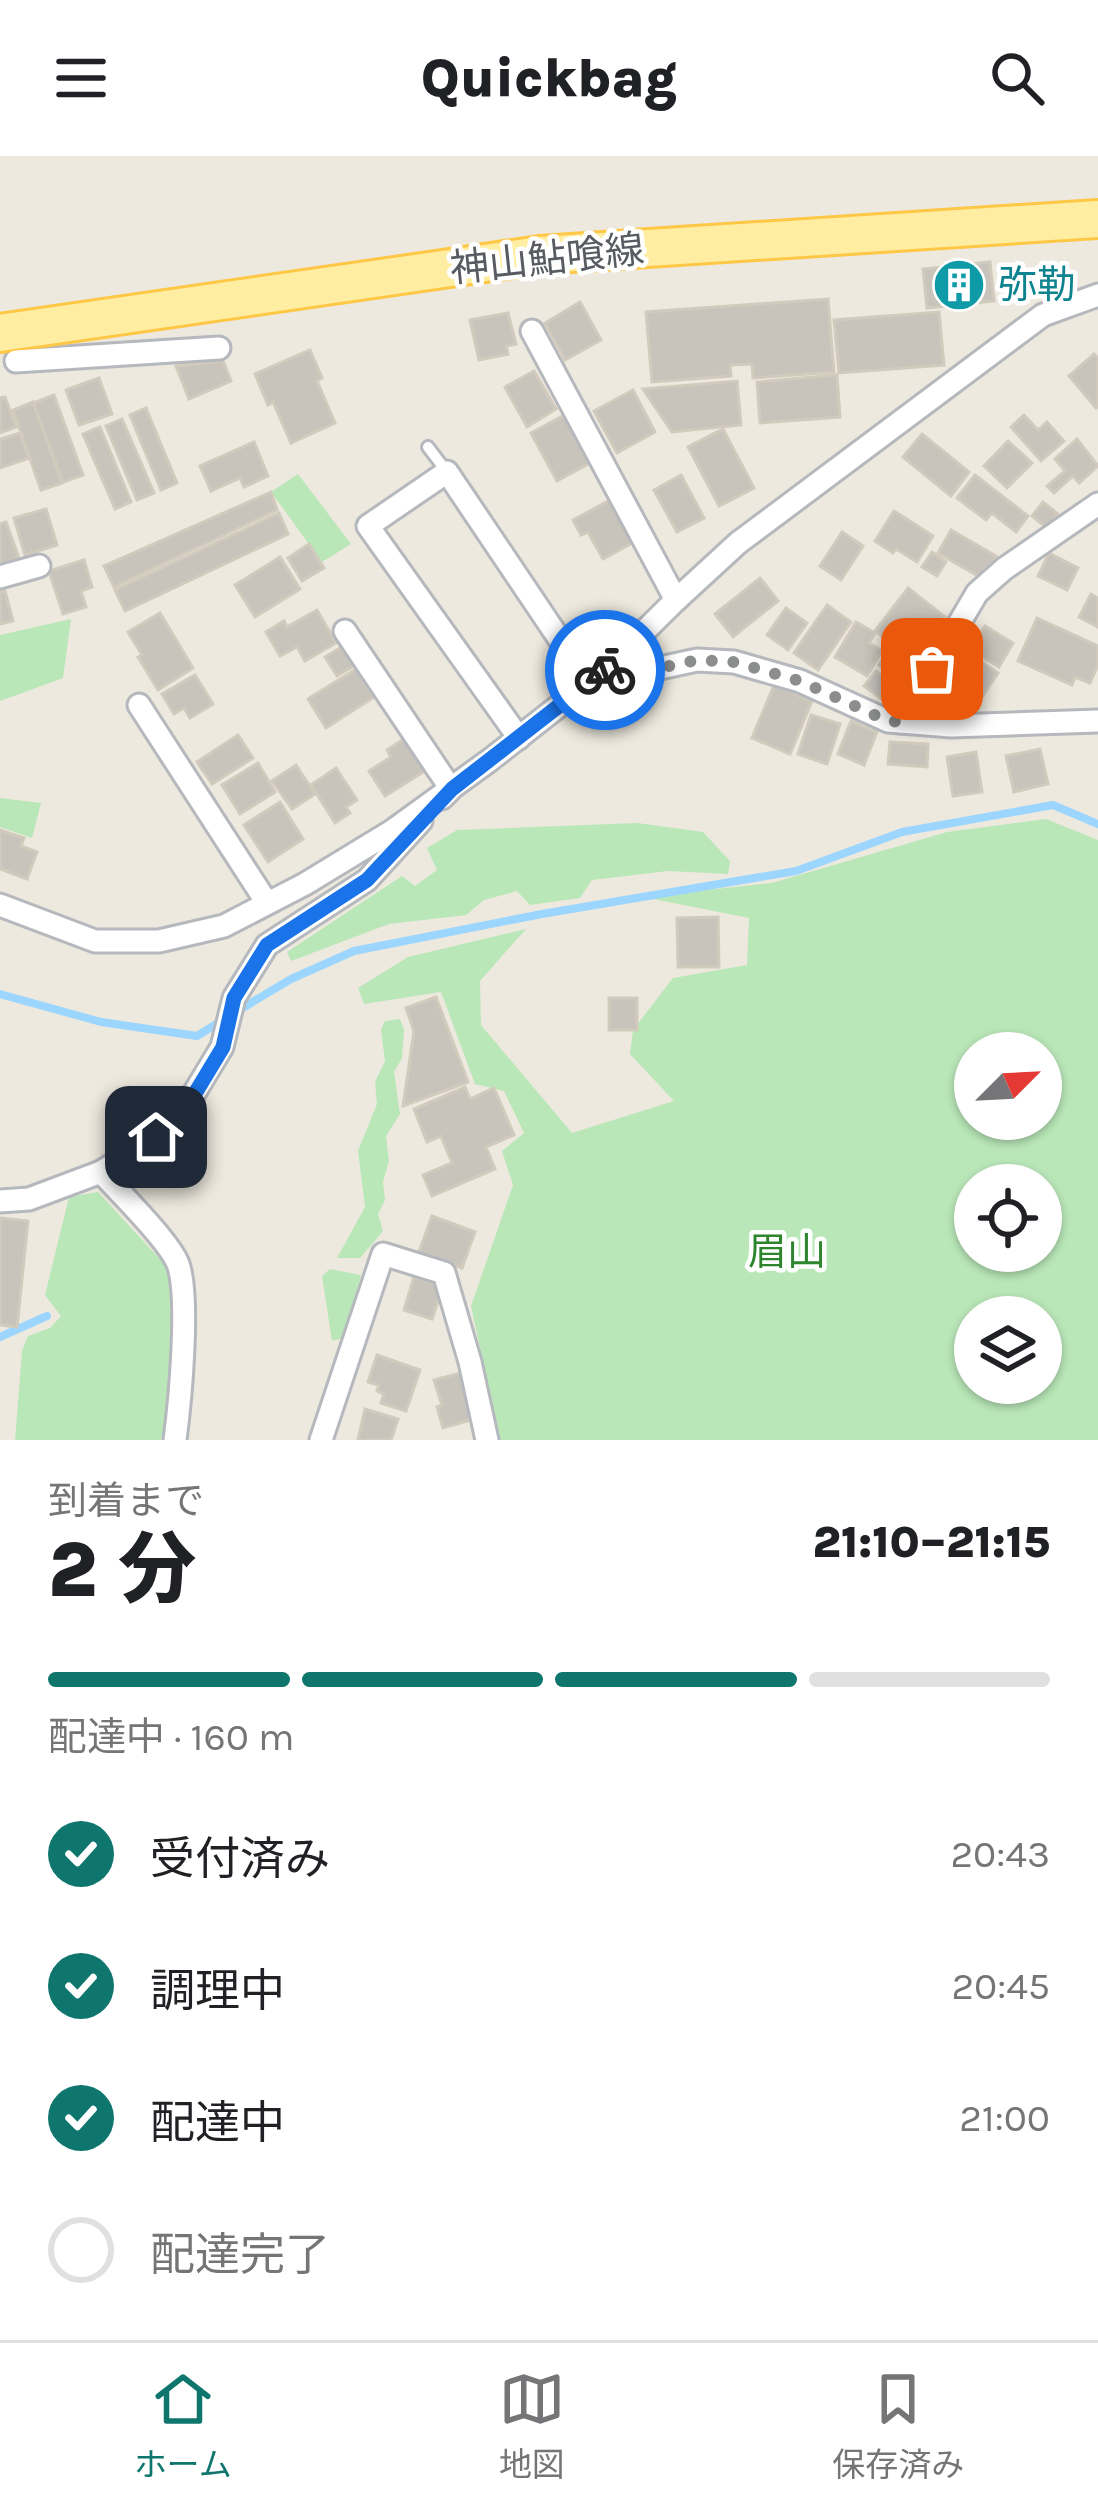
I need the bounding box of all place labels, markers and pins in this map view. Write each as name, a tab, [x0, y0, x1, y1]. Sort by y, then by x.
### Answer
building icon: 弥勒	[931, 257, 987, 313]
place label: 弥勒	[998, 262, 1076, 308]
pin	[881, 618, 983, 720]
pin	[105, 1086, 207, 1188]

